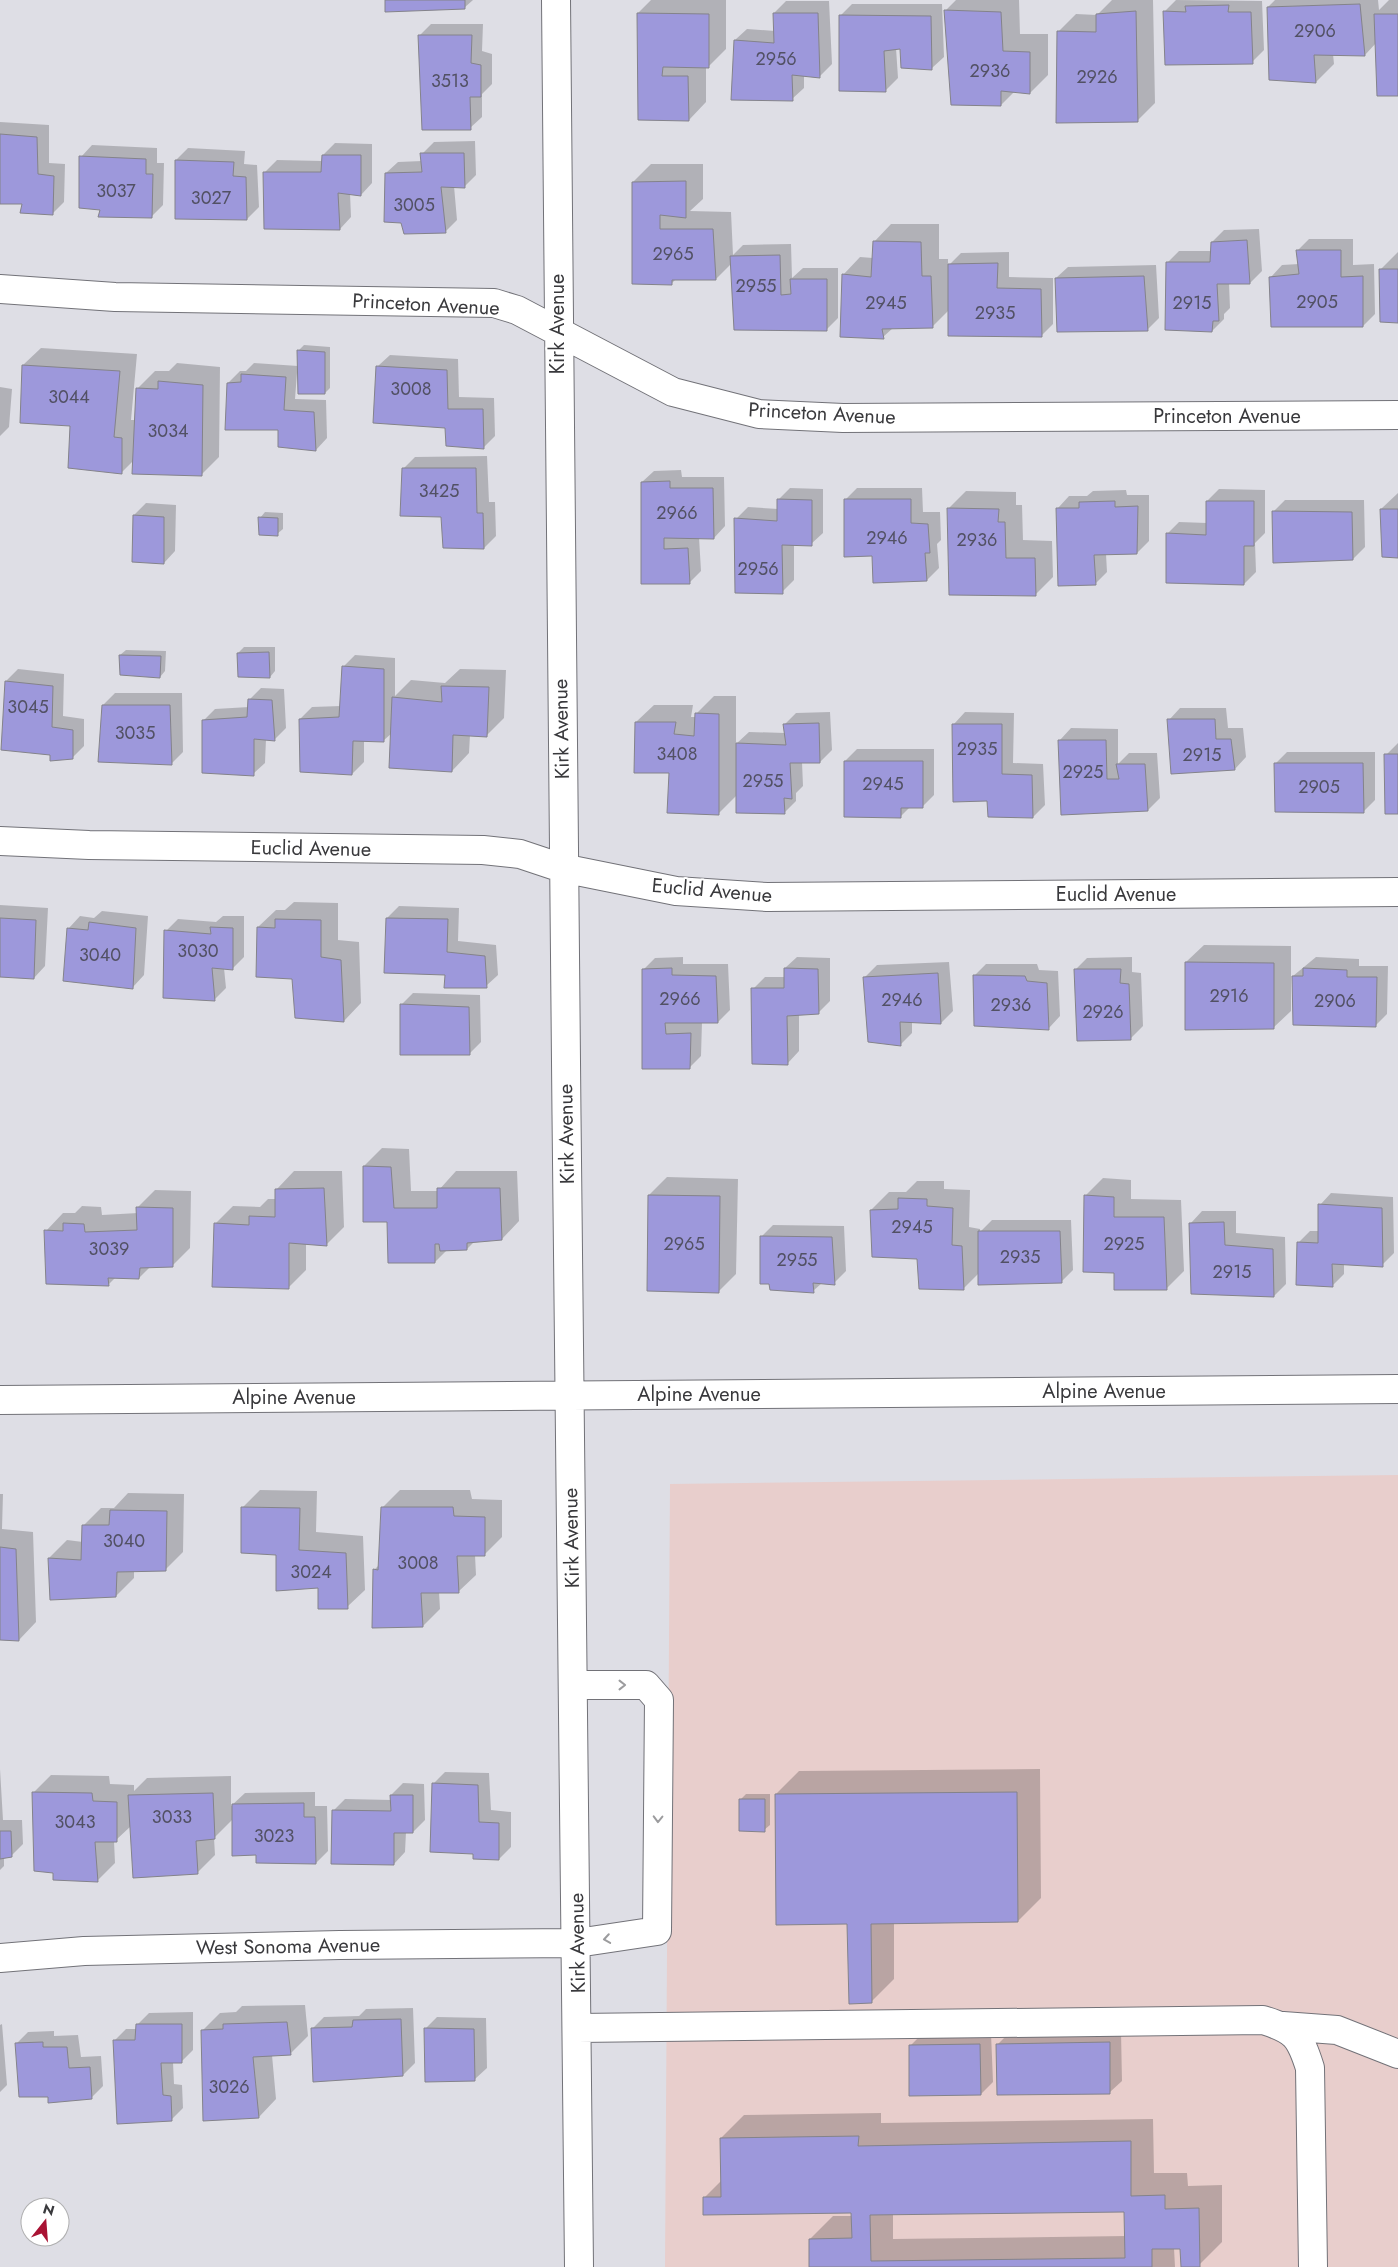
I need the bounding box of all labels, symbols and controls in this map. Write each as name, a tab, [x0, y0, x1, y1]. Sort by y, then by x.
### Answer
house number: 2906	[1294, 18, 1336, 44]
house number: 2956	[755, 46, 797, 72]
house number: 2936	[970, 58, 1010, 84]
house number: 2926	[1076, 64, 1118, 90]
house number: 3513	[431, 68, 469, 94]
house number: 3037	[96, 178, 136, 204]
house number: 3027	[191, 185, 232, 211]
house number: 3005	[393, 192, 435, 218]
house number: 2965	[652, 241, 694, 267]
house number: 2955	[736, 273, 776, 299]
street label: Kirk Avenue	[543, 274, 572, 374]
street label: Princeton Avenue	[352, 286, 500, 323]
house number: 2905	[1296, 289, 1338, 315]
house number: 2945	[865, 290, 907, 316]
house number: 2915	[1173, 290, 1211, 316]
house number: 2935	[975, 300, 1015, 326]
house number: 3008	[390, 376, 432, 402]
house number: 3044	[48, 384, 90, 410]
street label: Princeton Avenue	[748, 395, 896, 432]
street label: Princeton Avenue	[1153, 402, 1301, 431]
house number: 3034	[148, 418, 188, 444]
house number: 3425	[419, 478, 459, 504]
house number: 2966	[656, 500, 698, 526]
house number: 2946	[866, 525, 908, 551]
house number: 2936	[957, 527, 997, 553]
house number: 2956	[737, 556, 779, 582]
street label: Kirk Avenue	[546, 679, 577, 779]
house number: 3045	[7, 694, 49, 720]
house number: 3035	[115, 720, 155, 746]
house number: 2935	[957, 736, 997, 762]
house number: 3408	[657, 741, 697, 767]
house number: 2915	[1183, 742, 1221, 768]
house number: 2925	[1062, 759, 1104, 785]
house number: 2955	[743, 768, 783, 794]
house number: 2945	[862, 771, 904, 797]
house number: 2905	[1298, 774, 1340, 800]
street label: Euclid Avenue	[250, 833, 372, 864]
street label: Euclid Avenue	[651, 871, 773, 910]
street label: Euclid Avenue	[1056, 880, 1176, 909]
house number: 3030	[177, 938, 219, 964]
house number: 3040	[79, 942, 121, 968]
house number: 2916	[1209, 983, 1249, 1009]
house number: 2966	[659, 986, 701, 1012]
house number: 2946	[881, 987, 923, 1013]
house number: 2906	[1314, 988, 1356, 1014]
house number: 2936	[991, 992, 1031, 1018]
house number: 2926	[1082, 999, 1124, 1025]
street label: Kirk Avenue	[551, 1084, 582, 1184]
house number: 2945	[891, 1214, 933, 1240]
house number: 2965	[663, 1231, 705, 1257]
house number: 2925	[1103, 1231, 1145, 1257]
house number: 3039	[89, 1236, 129, 1262]
house number: 2935	[1000, 1244, 1040, 1270]
house number: 2955	[777, 1247, 817, 1273]
house number: 2915	[1213, 1259, 1251, 1285]
street label: Alpine Avenue	[1042, 1377, 1166, 1406]
street label: Alpine Avenue	[637, 1380, 761, 1409]
street label: Alpine Avenue	[232, 1383, 356, 1412]
street label: Kirk Avenue	[556, 1488, 587, 1588]
house number: 3040	[103, 1528, 145, 1554]
house number: 3008	[397, 1550, 439, 1576]
house number: 3024	[290, 1559, 332, 1585]
one-way arrow	[618, 1680, 626, 1691]
house number: 3033	[152, 1804, 192, 1830]
house number: 3043	[55, 1809, 96, 1835]
one-way arrow	[653, 1816, 663, 1823]
house number: 3023	[254, 1823, 295, 1849]
street label: Kirk Avenue	[562, 1893, 593, 1993]
street label: West Sonoma Avenue	[196, 1930, 380, 1963]
one-way arrow	[602, 1933, 611, 1943]
house number: 3026	[208, 2074, 250, 2100]
north arrow	[20, 2197, 70, 2247]
text: N	[41, 2198, 57, 2221]

